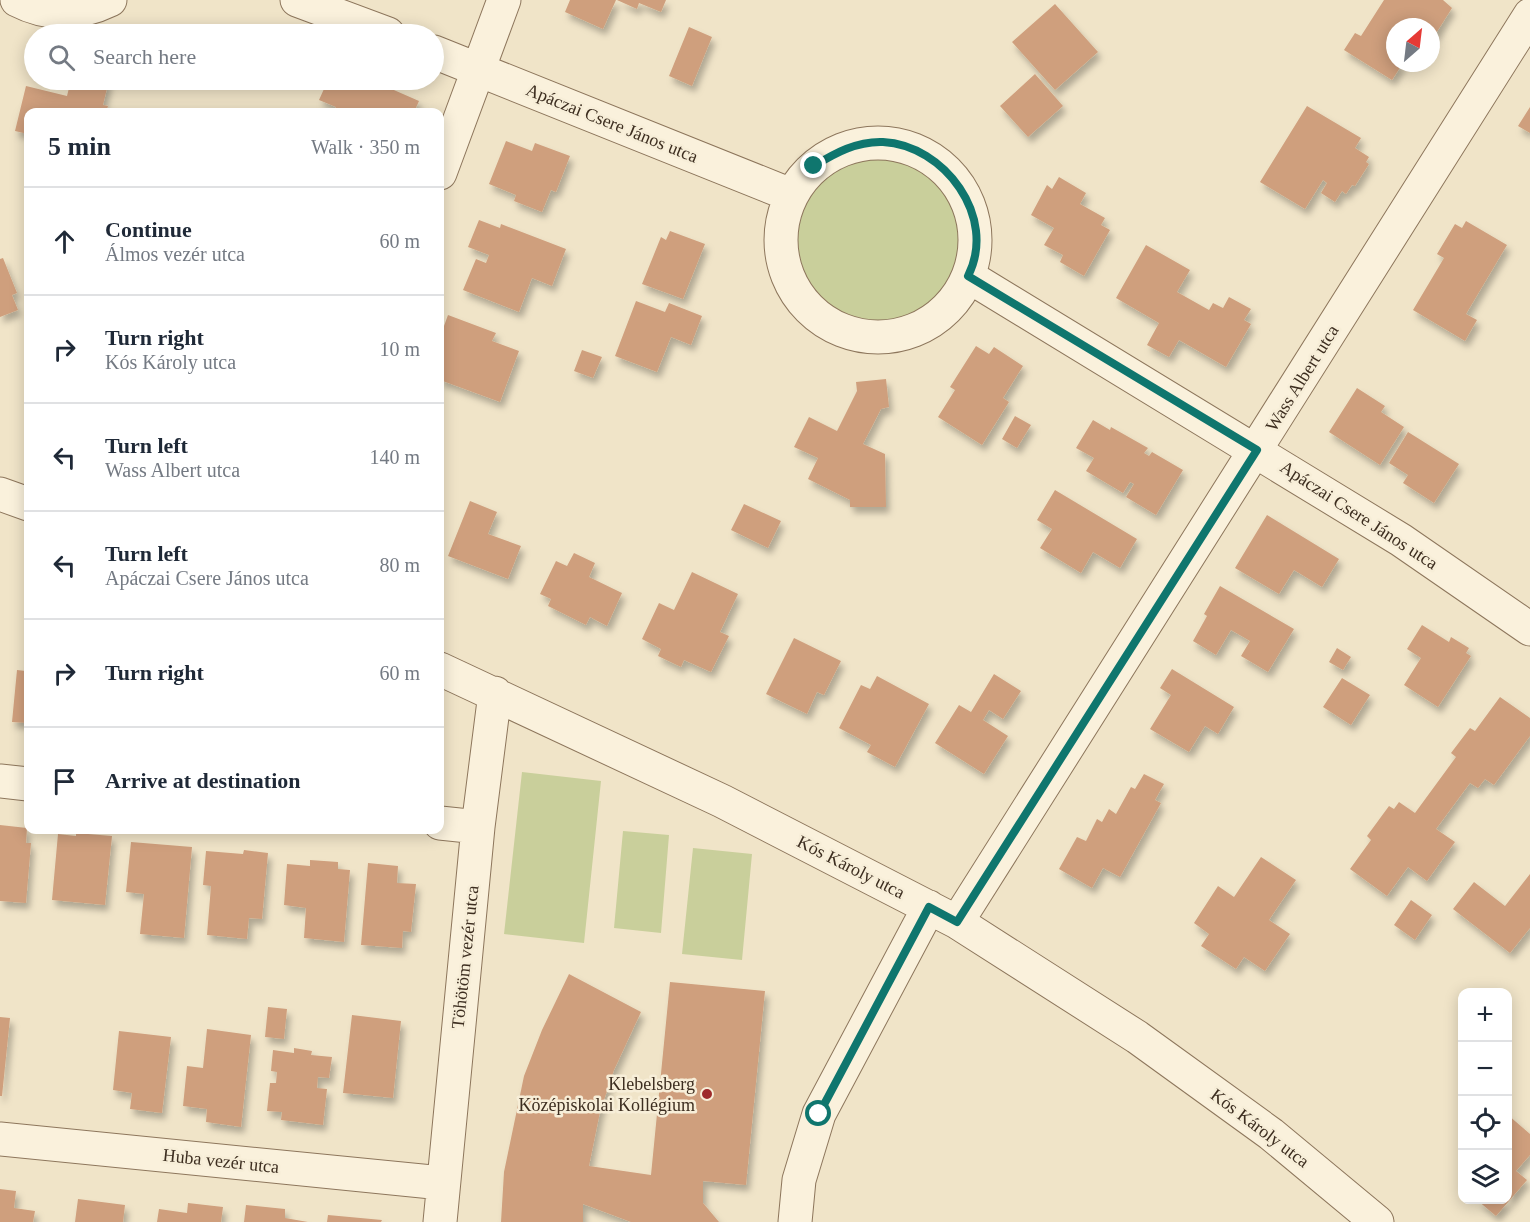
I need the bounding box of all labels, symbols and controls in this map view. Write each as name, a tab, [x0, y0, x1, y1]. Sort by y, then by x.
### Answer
north arrow	[1386, 18, 1440, 72]
search box	[24, 24, 444, 90]
icon: search	[45, 41, 78, 74]
text: Search here	[93, 44, 196, 69]
street label: Apáczai Csere János utca	[523, 79, 701, 167]
text: 5 min	[48, 132, 111, 161]
text: Walk · 350 m	[311, 136, 420, 158]
route end	[800, 152, 826, 178]
text: Continue	[105, 217, 192, 242]
icon: ahead	[48, 225, 81, 258]
text: 60 m	[379, 230, 420, 252]
text: Álmos vezér utca	[105, 243, 245, 265]
street label: Wass Albert utca	[1261, 321, 1343, 435]
text: Turn right	[105, 325, 204, 350]
icon: right	[48, 333, 81, 366]
text: 10 m	[379, 338, 420, 360]
text: Kós Károly utca	[105, 351, 236, 373]
text: Turn left	[105, 433, 188, 458]
icon: left	[48, 441, 81, 474]
text: 140 m	[369, 446, 420, 468]
street label: Apáczai Csere János utca	[1277, 457, 1441, 573]
text: Wass Albert utca	[105, 459, 240, 481]
text: Turn left	[105, 541, 188, 566]
icon: left	[48, 549, 81, 582]
text: 80 m	[379, 554, 420, 576]
text: Apáczai Csere János utca	[105, 567, 309, 589]
icon: right	[48, 657, 81, 690]
text: Turn right	[105, 660, 204, 685]
text: 60 m	[379, 662, 420, 684]
icon: arrive	[48, 765, 81, 798]
text: Arrive at destination	[105, 768, 301, 793]
street label: Kós Károly utca	[794, 831, 908, 903]
street label: Töhötöm vezér utca	[448, 884, 482, 1030]
map controls	[1458, 988, 1512, 1204]
button: +	[1458, 988, 1512, 1042]
button: −	[1458, 1042, 1512, 1096]
place label: Klebelsberg Középiskolai Kollégium	[519, 1074, 695, 1115]
street label: Kós Károly utca	[1207, 1085, 1313, 1171]
marker: Klebelsberg Középiskolai Kollégium	[700, 1087, 714, 1101]
button: locate	[1458, 1096, 1512, 1150]
route start	[805, 1100, 831, 1126]
street label: Huba vezér utca	[162, 1145, 280, 1177]
button: layers	[1458, 1150, 1512, 1204]

